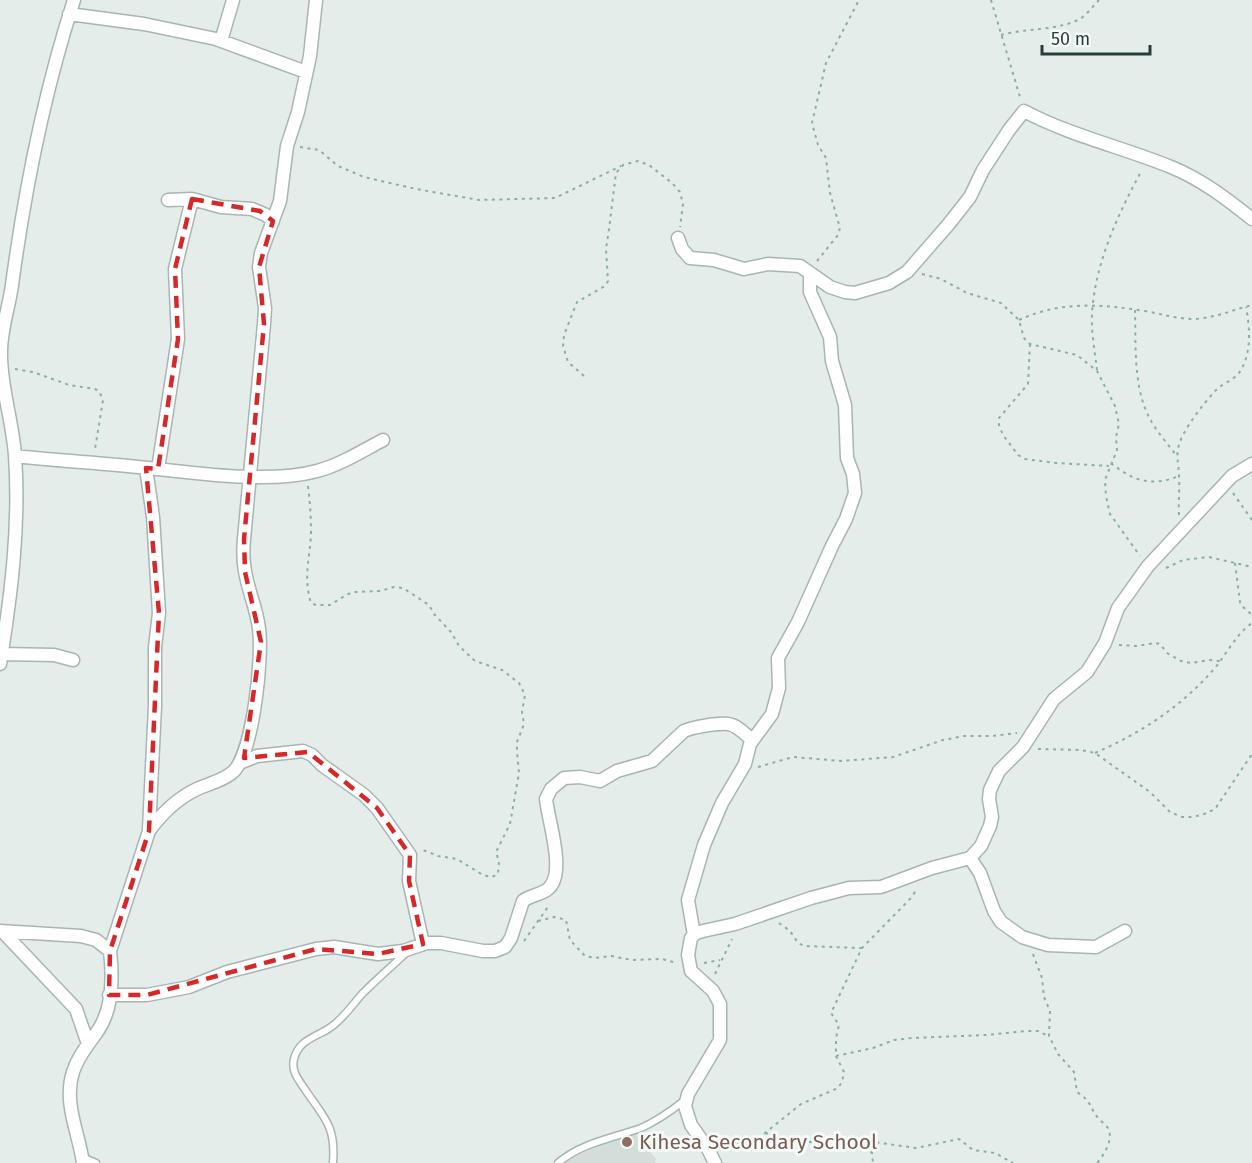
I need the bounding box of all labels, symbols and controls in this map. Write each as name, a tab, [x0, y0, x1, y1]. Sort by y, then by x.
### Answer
scale bar	[1042, 18, 1150, 56]
text: 50 m	[1051, 28, 1090, 50]
place label: Kihesa Secondary School	[639, 1129, 877, 1155]
marker: Kihesa Secondary School	[620, 1135, 634, 1149]

